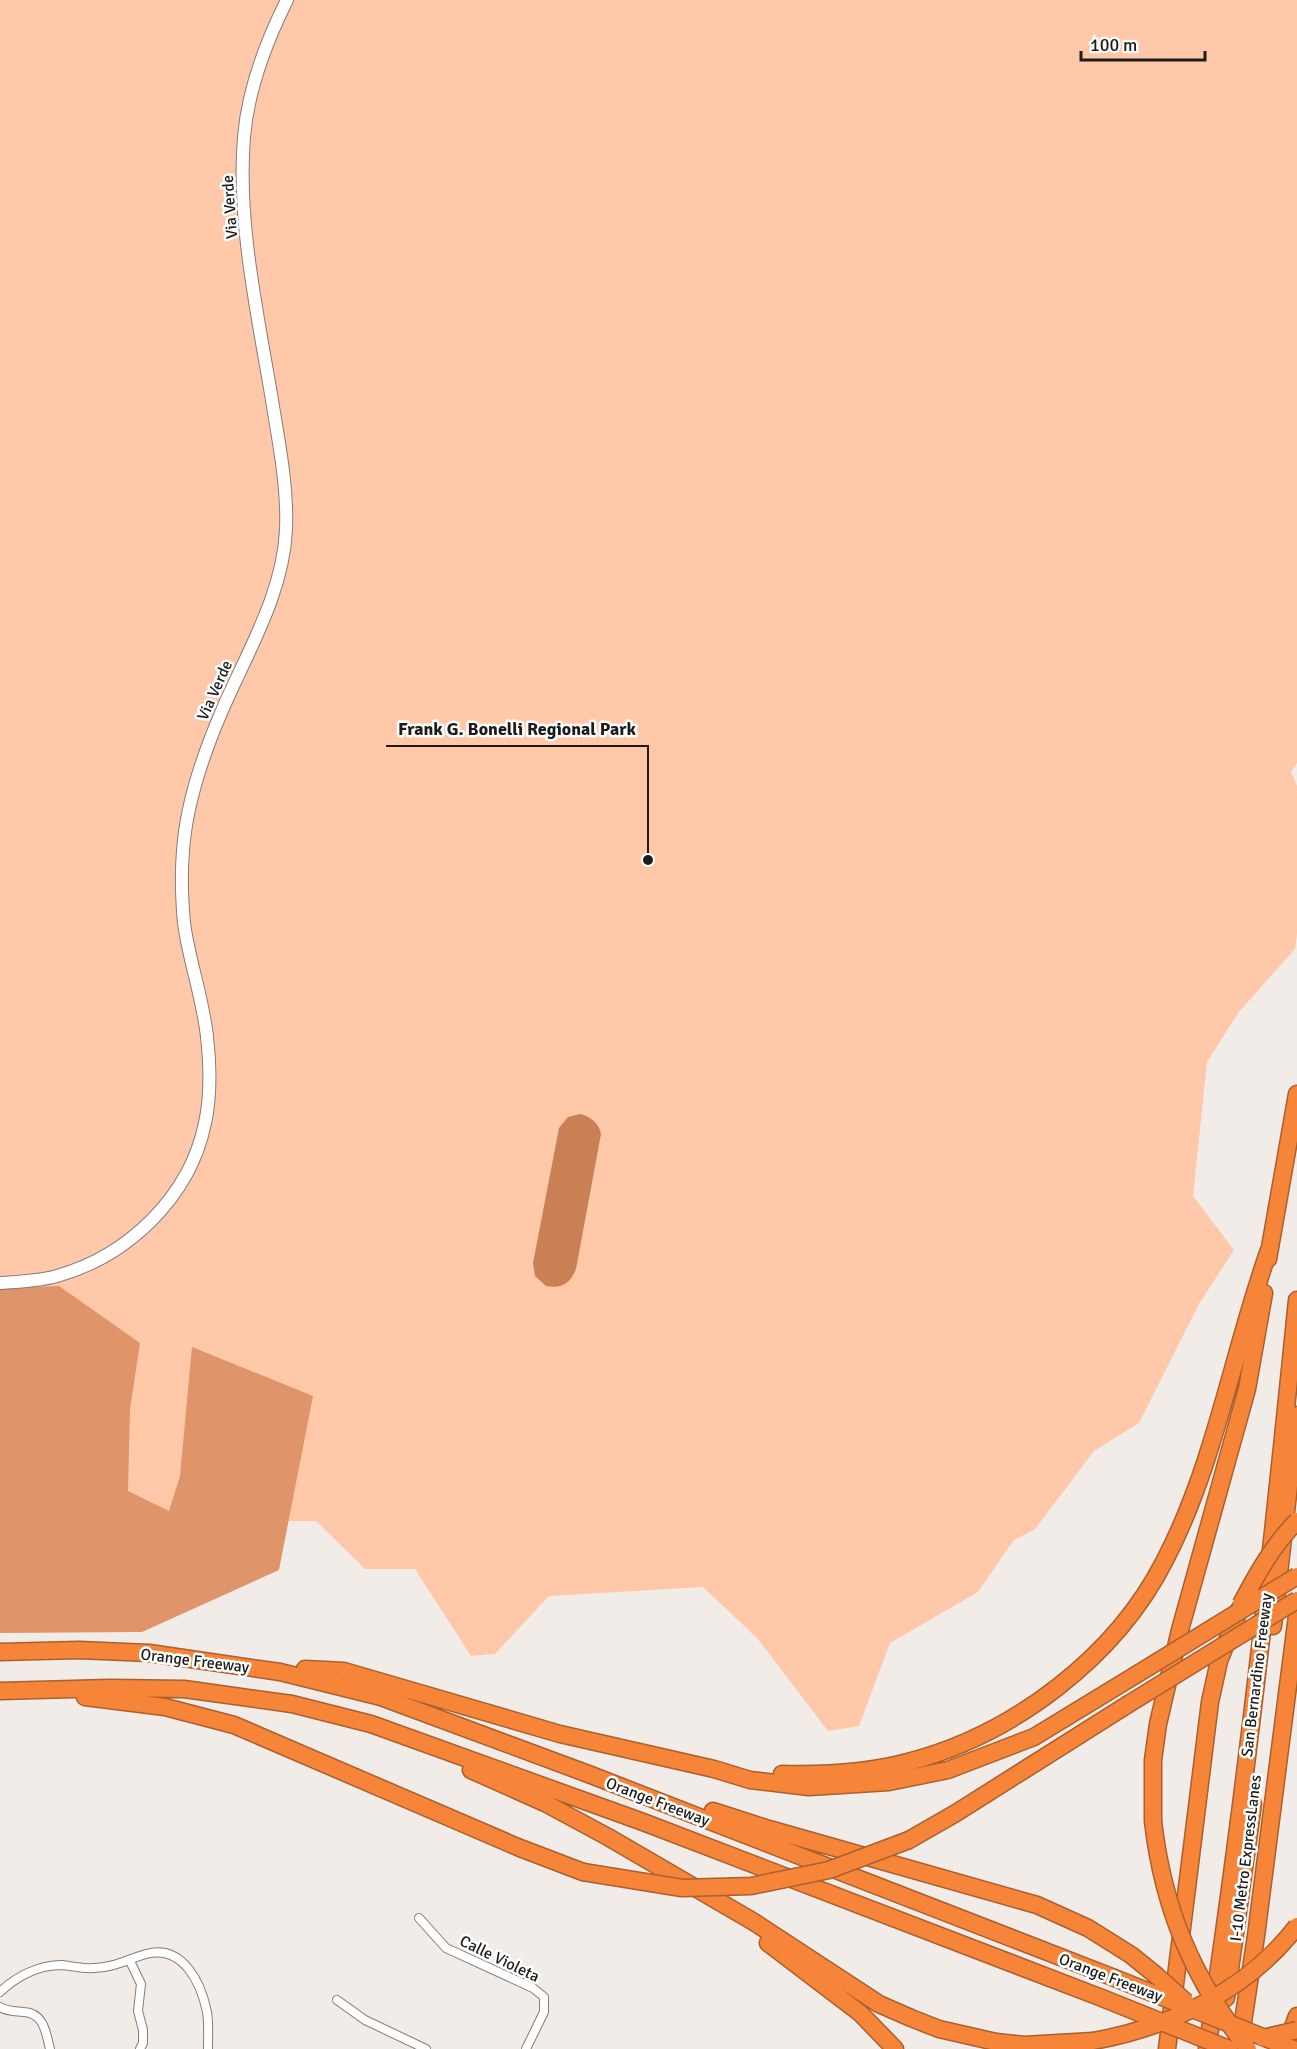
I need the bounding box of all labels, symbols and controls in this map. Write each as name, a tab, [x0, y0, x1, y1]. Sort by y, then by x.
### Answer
scale bar	[1081, 24, 1206, 62]
text: 100 m	[1090, 34, 1137, 56]
street label: Via Verde	[218, 174, 242, 239]
street label: Via Verde	[193, 657, 237, 724]
callout: Frank G. Bonelli Regional Park	[386, 710, 648, 746]
text: Frank G. Bonelli Regional Park	[398, 718, 636, 740]
street label: San Bernardino Freeway	[1237, 1592, 1277, 1758]
street label: Orange Freeway	[139, 1644, 251, 1678]
street label: Orange Freeway	[603, 1773, 713, 1831]
street label: I-10 Metro ExpressLanes	[1226, 1774, 1266, 1943]
street label: Calle Violeta	[456, 1931, 543, 1987]
street label: Orange Freeway	[1056, 1949, 1166, 2007]

